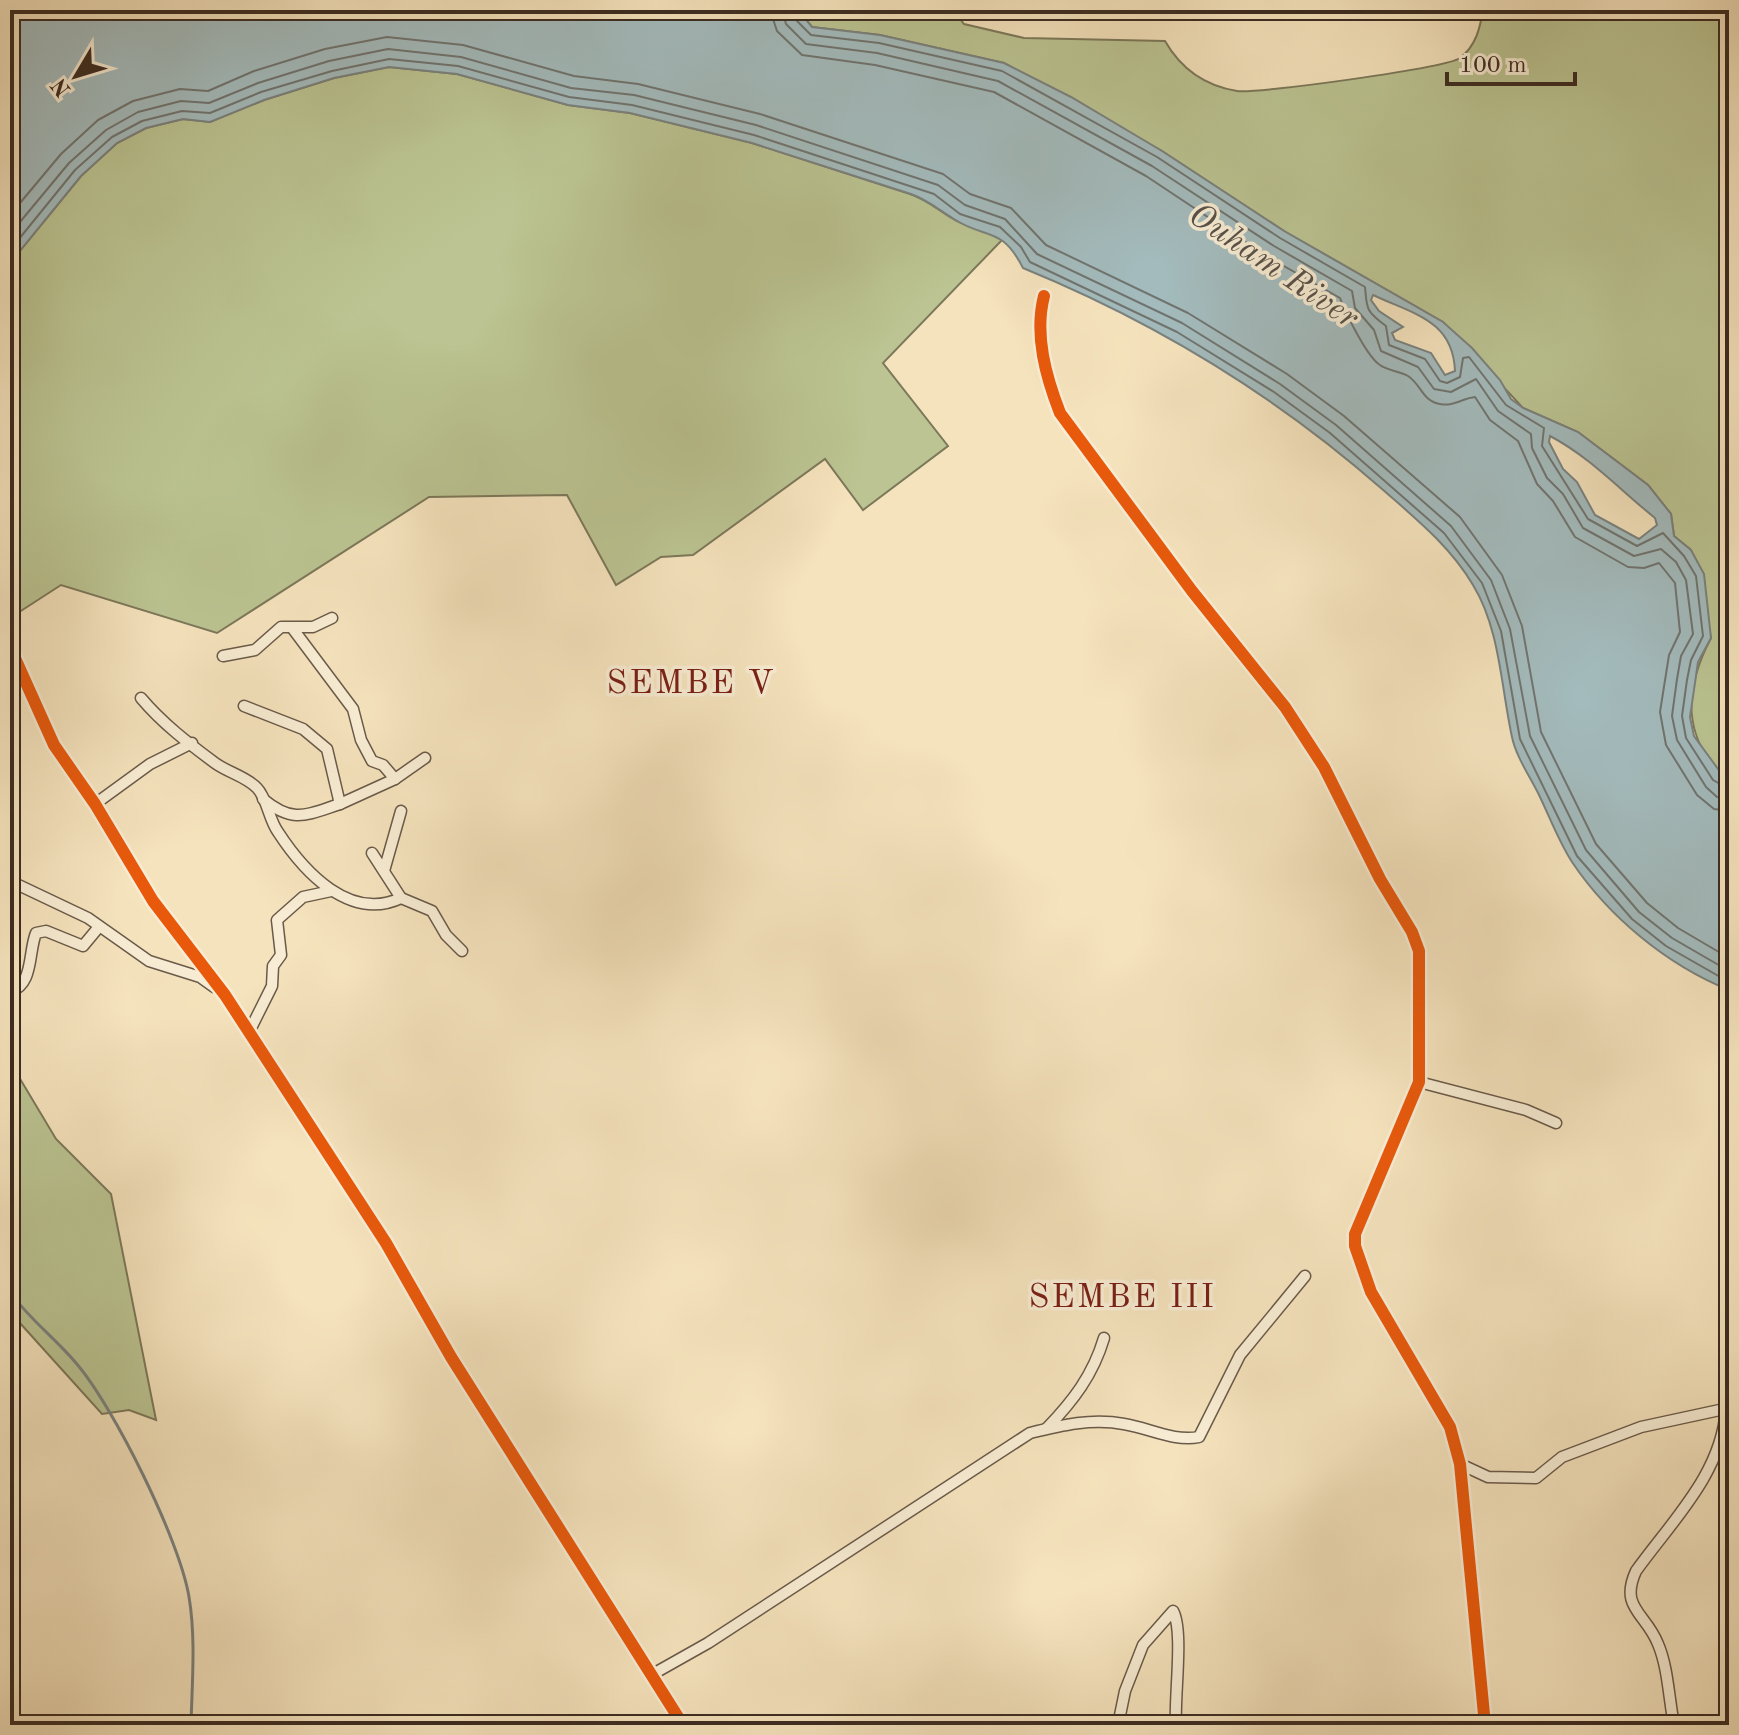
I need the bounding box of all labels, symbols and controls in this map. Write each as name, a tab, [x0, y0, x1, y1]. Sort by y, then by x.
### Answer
north arrow	[36, 36, 116, 116]
scale bar	[1447, 36, 1575, 86]
text: 100 m	[1459, 54, 1527, 78]
text: N	[48, 74, 76, 100]
water label: Ouham River	[1182, 198, 1365, 337]
district label: SEMBE V	[606, 667, 776, 701]
district label: SEMBE III	[1028, 1281, 1216, 1315]

